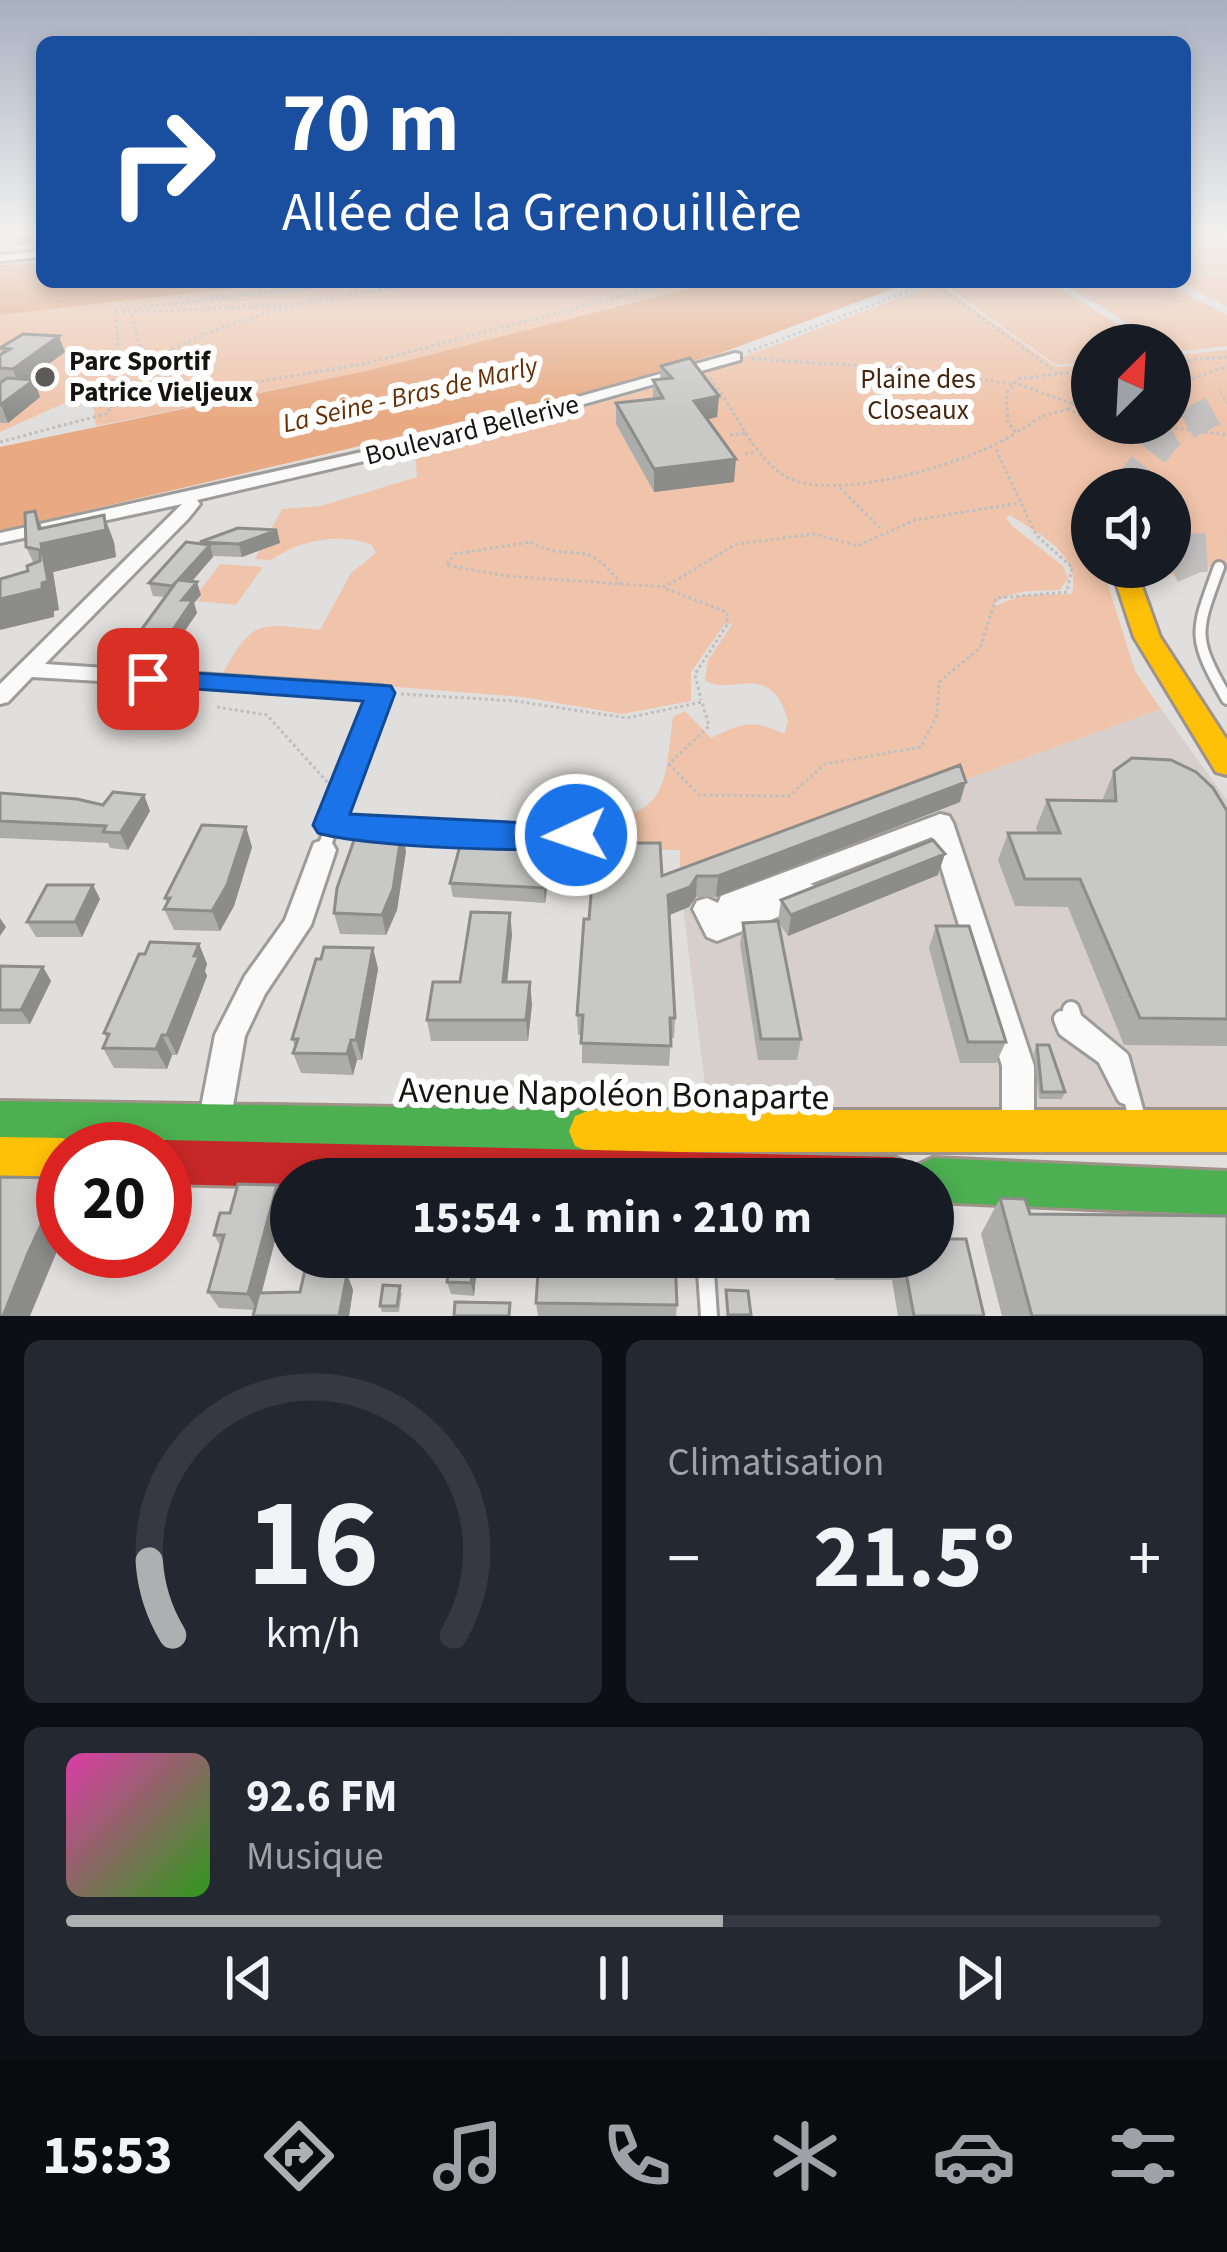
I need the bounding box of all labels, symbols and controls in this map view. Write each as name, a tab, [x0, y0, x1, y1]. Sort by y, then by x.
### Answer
text: 70 m	[282, 64, 460, 184]
icon: right	[84, 84, 240, 240]
text: Allée de la Grenouillère	[282, 175, 802, 252]
north arrow	[1071, 324, 1191, 444]
map controls	[1071, 324, 1191, 588]
place label: Parc Sportif Patrice Vieljeux	[69, 342, 253, 412]
water label: La Seine - Bras de Marly	[279, 346, 543, 443]
park label: Plaine des Closeaux	[860, 360, 976, 430]
marker: Parc Sportif Patrice Vieljeux	[32, 364, 58, 390]
street label: Boulevard Bellerive	[361, 385, 583, 475]
button: sound	[1071, 468, 1191, 588]
pin	[97, 628, 199, 730]
icon: arrive	[115, 646, 181, 712]
position arrow	[513, 772, 639, 898]
street label: Avenue Napoléon Bonaparte	[398, 1065, 830, 1123]
speed limit sign: 20	[36, 1122, 192, 1278]
text: 15:54 · 1 min · 210 m	[412, 1186, 812, 1250]
text: Climatisation	[668, 1435, 884, 1491]
text: 16	[247, 1456, 379, 1634]
text: 21.5°	[813, 1494, 1015, 1622]
text: −	[668, 1512, 700, 1606]
text: +	[1128, 1512, 1161, 1606]
text: km/h	[265, 1602, 360, 1663]
text: 92.6 FM	[246, 1765, 398, 1829]
text: Musique	[246, 1829, 384, 1885]
icon: previous	[216, 1945, 282, 2011]
icon: pause	[581, 1945, 647, 2011]
icon: next	[946, 1945, 1012, 2011]
icon: directions	[257, 2114, 341, 2198]
icon: music	[426, 2114, 510, 2198]
icon: phone	[595, 2114, 679, 2198]
icon: climate	[763, 2114, 847, 2198]
icon: car	[932, 2114, 1016, 2198]
icon: filters	[1101, 2114, 1185, 2198]
text: 15:53	[42, 2118, 173, 2195]

